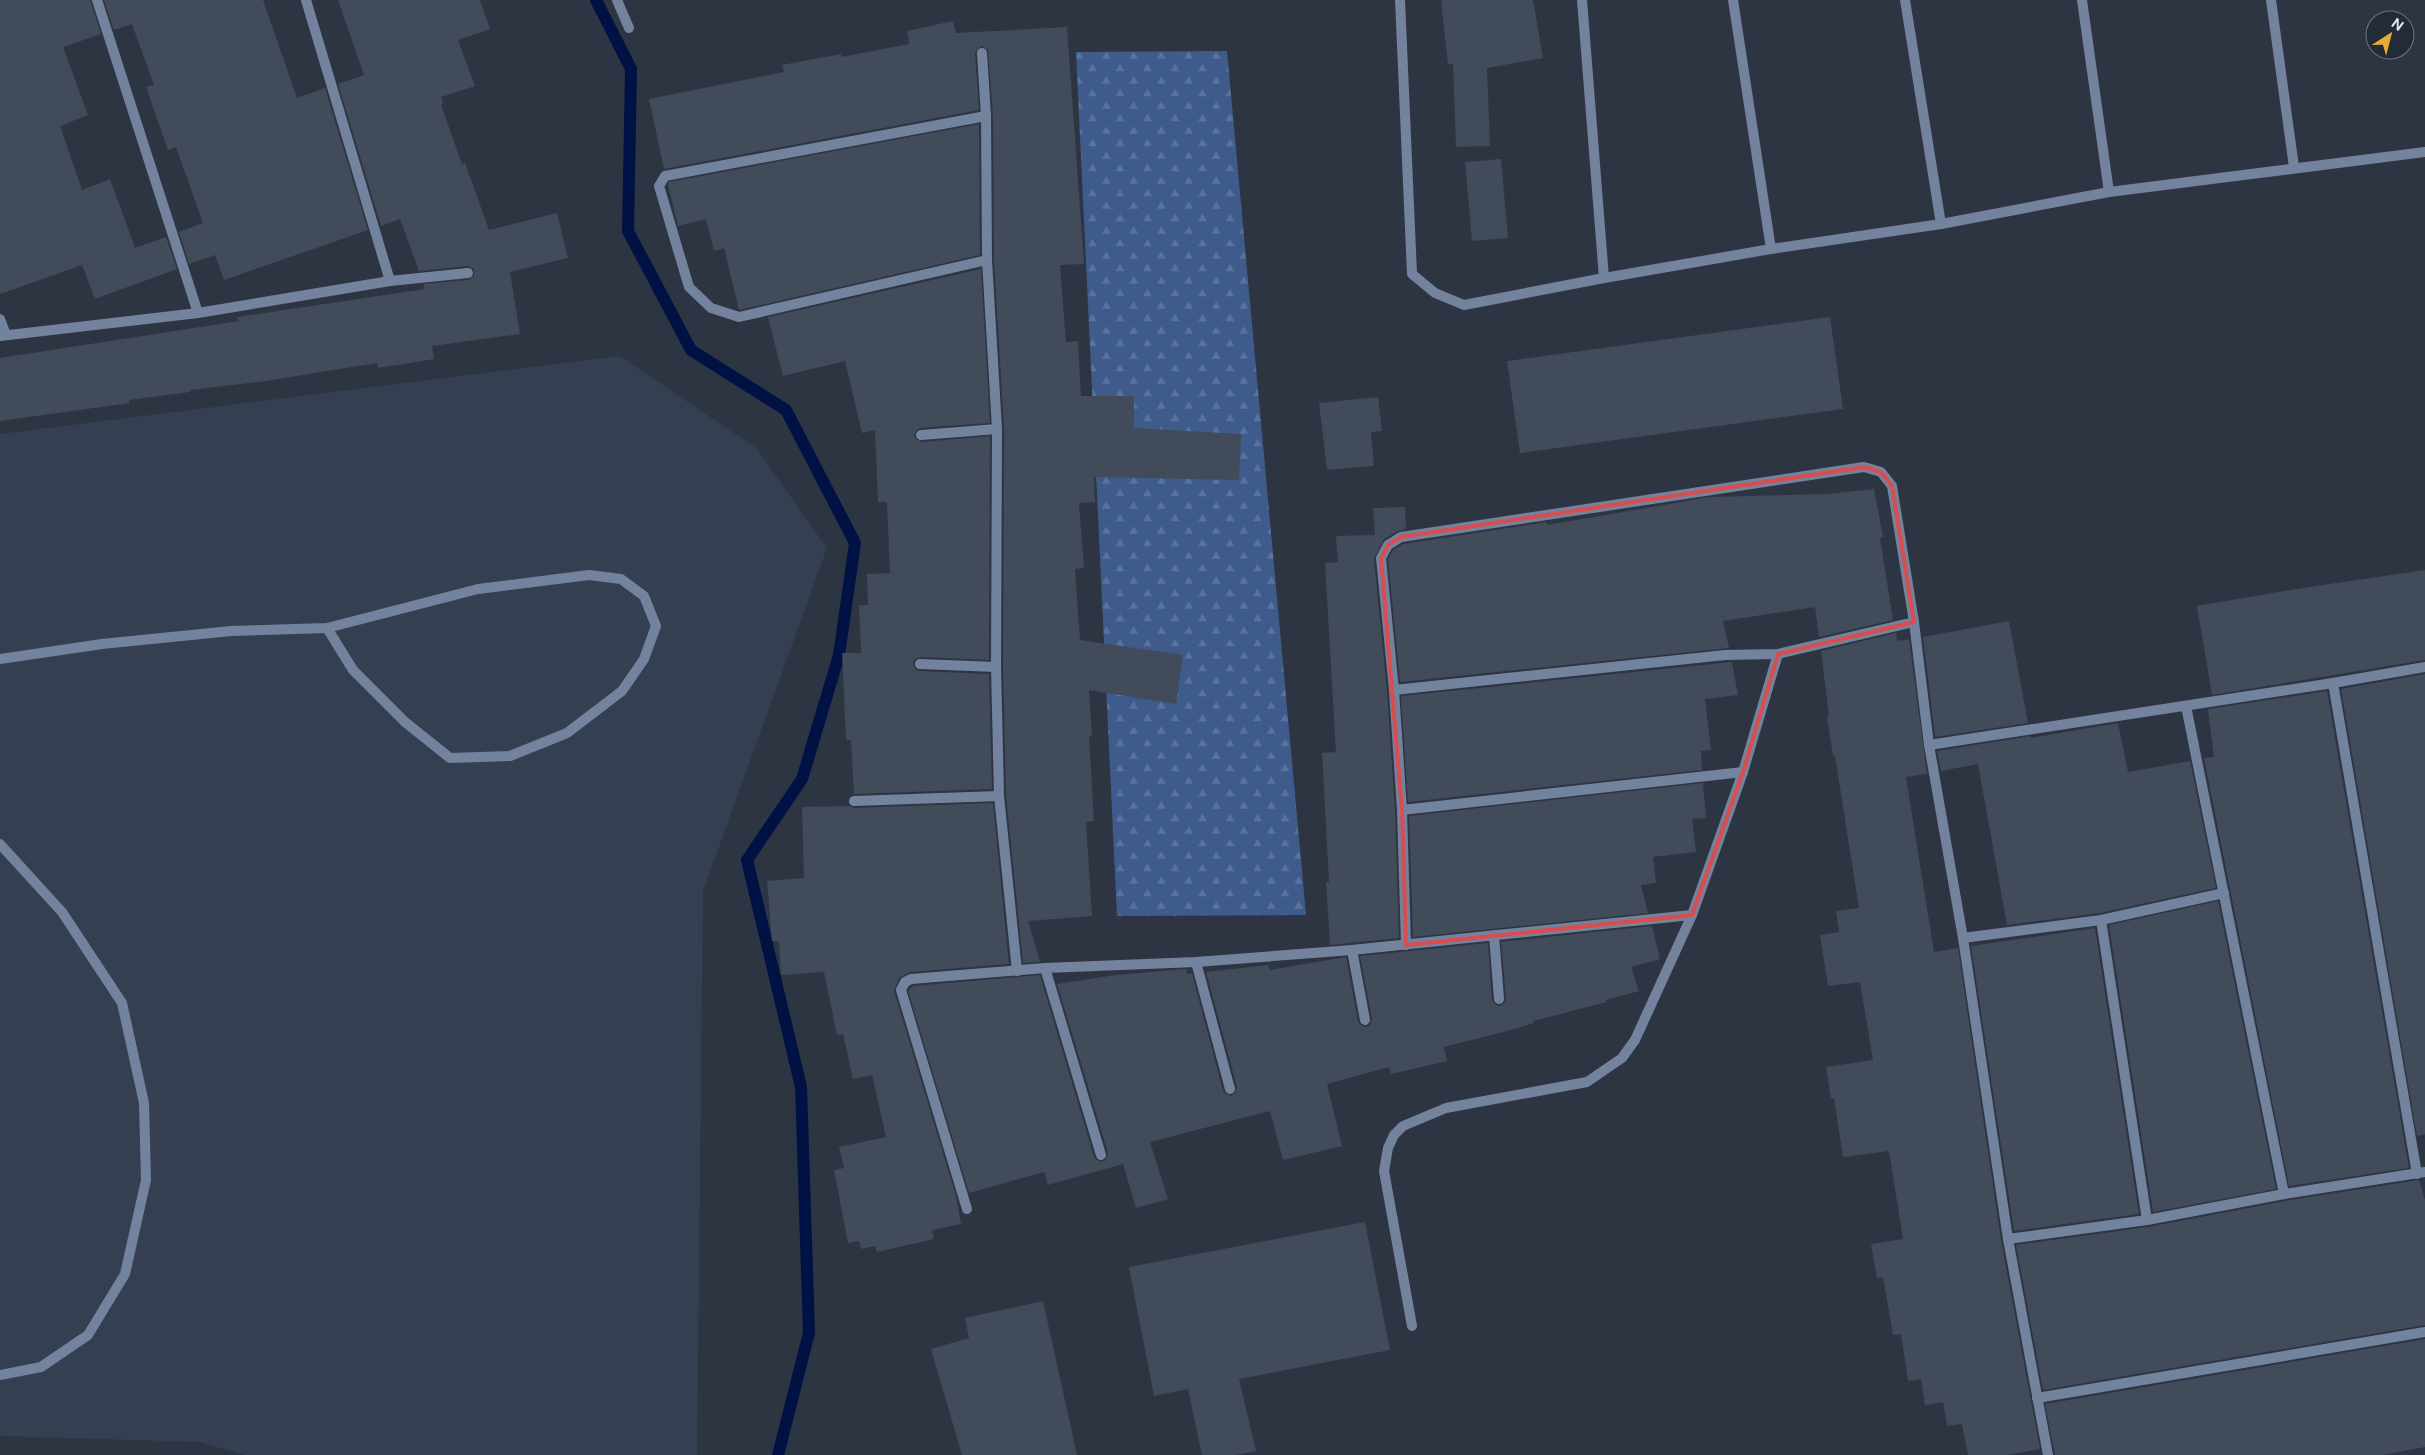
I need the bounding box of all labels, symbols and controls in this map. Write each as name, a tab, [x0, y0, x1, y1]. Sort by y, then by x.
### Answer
north arrow	[2365, 10, 2415, 60]
text: N	[2389, 15, 2407, 34]

